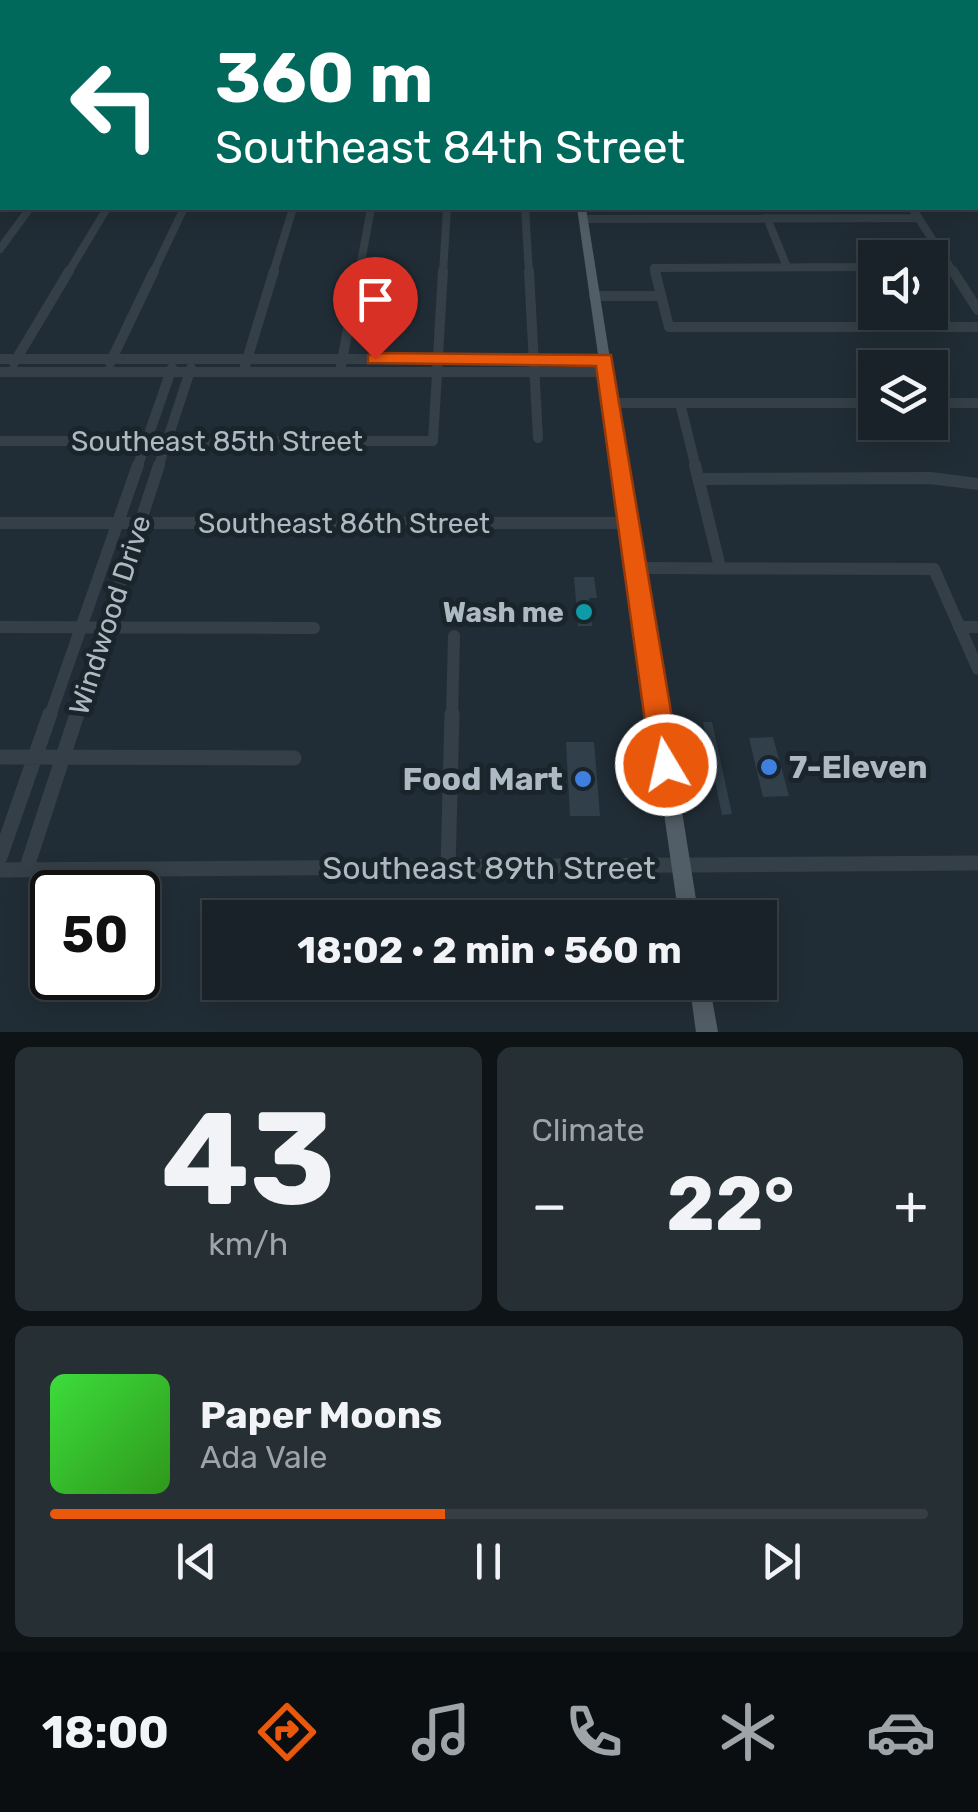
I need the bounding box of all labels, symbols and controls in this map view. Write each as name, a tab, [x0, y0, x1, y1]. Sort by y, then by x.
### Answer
text: 360 m	[215, 37, 433, 120]
icon: left	[50, 40, 180, 170]
text: Southeast 84th Street	[215, 121, 685, 174]
map controls	[858, 240, 948, 440]
button: sound	[858, 240, 948, 330]
pin	[333, 257, 418, 360]
icon: arrive	[348, 272, 403, 327]
button: layers	[858, 350, 948, 440]
street label: Southeast 85th Street	[71, 425, 363, 458]
street label: Southeast 86th Street	[198, 507, 490, 540]
street label: Windwood Drive	[62, 511, 158, 719]
place label: Wash me	[443, 596, 564, 629]
marker: Wash me	[573, 601, 595, 623]
position arrow	[614, 713, 718, 817]
place label: 7-Eleven	[789, 748, 928, 786]
marker: 7-Eleven	[758, 756, 780, 778]
place label: Food Mart	[403, 760, 563, 798]
marker: Food Mart	[572, 768, 594, 790]
street label: Southeast 89th Street	[322, 849, 656, 887]
speed limit sign: 50	[30, 870, 160, 1000]
text: 18:02 · 2 min · 560 m	[297, 927, 682, 973]
text: 43	[161, 1082, 335, 1237]
text: Climate	[532, 1111, 645, 1149]
text: 22°	[666, 1160, 795, 1249]
text: −	[532, 1173, 567, 1238]
text: +	[894, 1173, 928, 1238]
text: km/h	[208, 1225, 288, 1263]
text: Paper Moons	[200, 1392, 442, 1438]
text: Ada Vale	[200, 1438, 327, 1476]
icon: previous	[169, 1534, 224, 1589]
icon: pause	[461, 1534, 516, 1589]
icon: next	[754, 1534, 809, 1589]
icon: directions	[252, 1697, 322, 1767]
icon: music	[406, 1697, 476, 1767]
icon: phone	[559, 1697, 629, 1767]
icon: climate	[713, 1697, 783, 1767]
icon: car	[866, 1697, 936, 1767]
text: 18:00	[42, 1706, 169, 1759]

